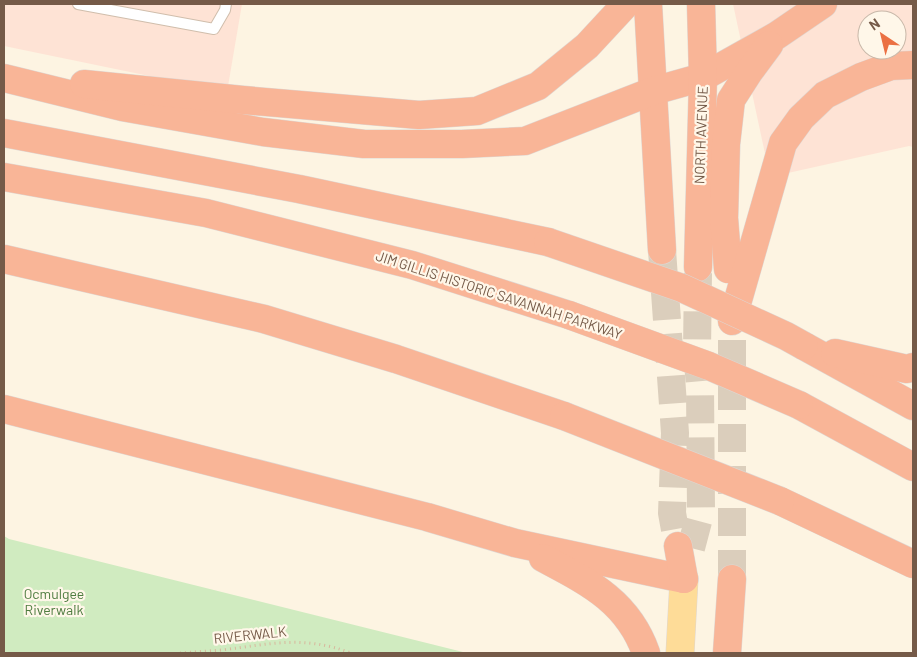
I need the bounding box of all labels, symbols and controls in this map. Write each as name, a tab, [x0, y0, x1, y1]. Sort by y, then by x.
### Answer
north arrow	[857, 10, 907, 60]
text: N	[866, 14, 883, 34]
street label: NORTH AVENUE	[690, 86, 711, 184]
street label: JIM GILLIS HISTORIC SAVANNAH PARKWAY	[374, 247, 625, 342]
park label: Ocmulgee Riverwalk	[24, 585, 84, 618]
street label: RIVERWALK	[213, 622, 288, 647]

